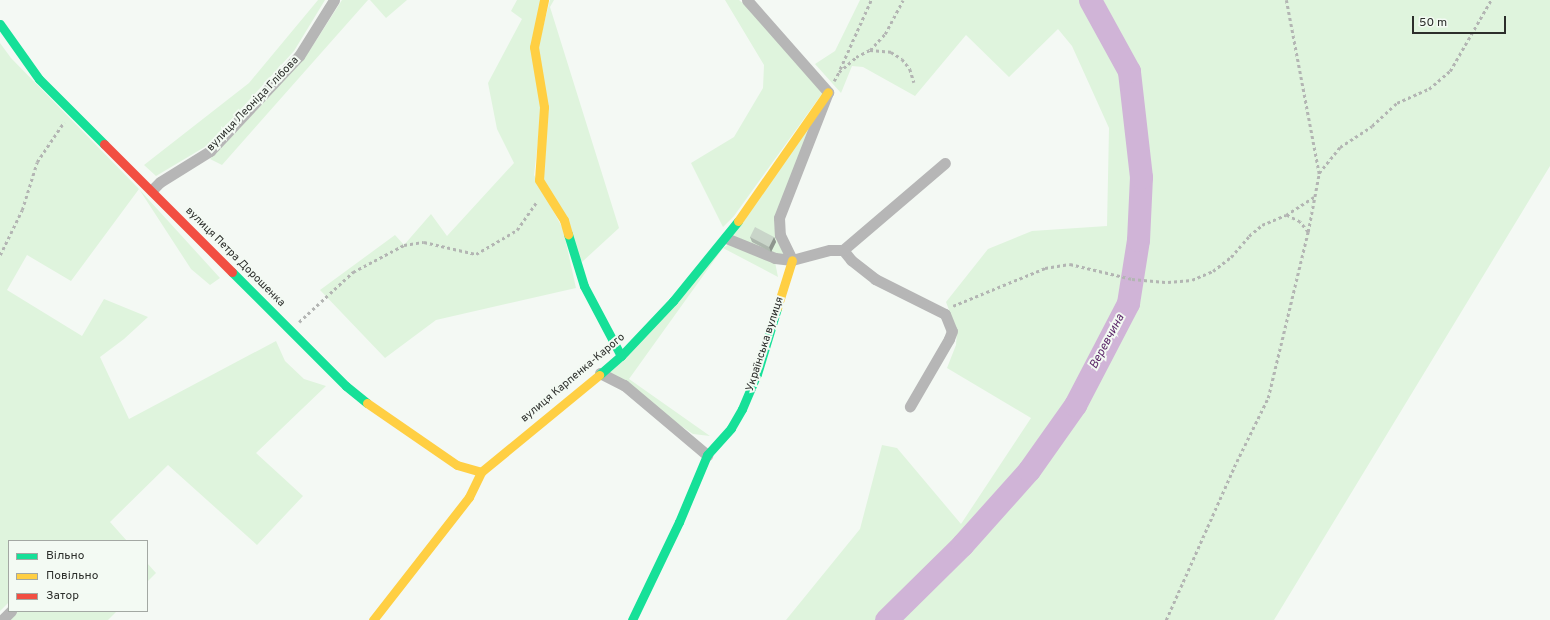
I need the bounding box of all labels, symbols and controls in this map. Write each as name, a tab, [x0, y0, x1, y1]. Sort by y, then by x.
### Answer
scale bar	[1414, 8, 1508, 34]
text: 50 m	[1419, 15, 1447, 31]
street label: вулиця Леоніда Глібова	[204, 54, 302, 154]
street label: вулиця Петра Дорошенка	[182, 204, 288, 310]
street label: Українська вулиця	[744, 295, 786, 393]
water label: Веревчина	[1088, 312, 1128, 372]
street label: вулиця Карпенка-Карого	[518, 331, 628, 425]
legend	[8, 540, 148, 612]
text: Вільно	[46, 548, 84, 564]
text: Повільно	[46, 568, 98, 584]
text: Затор	[46, 588, 79, 604]

